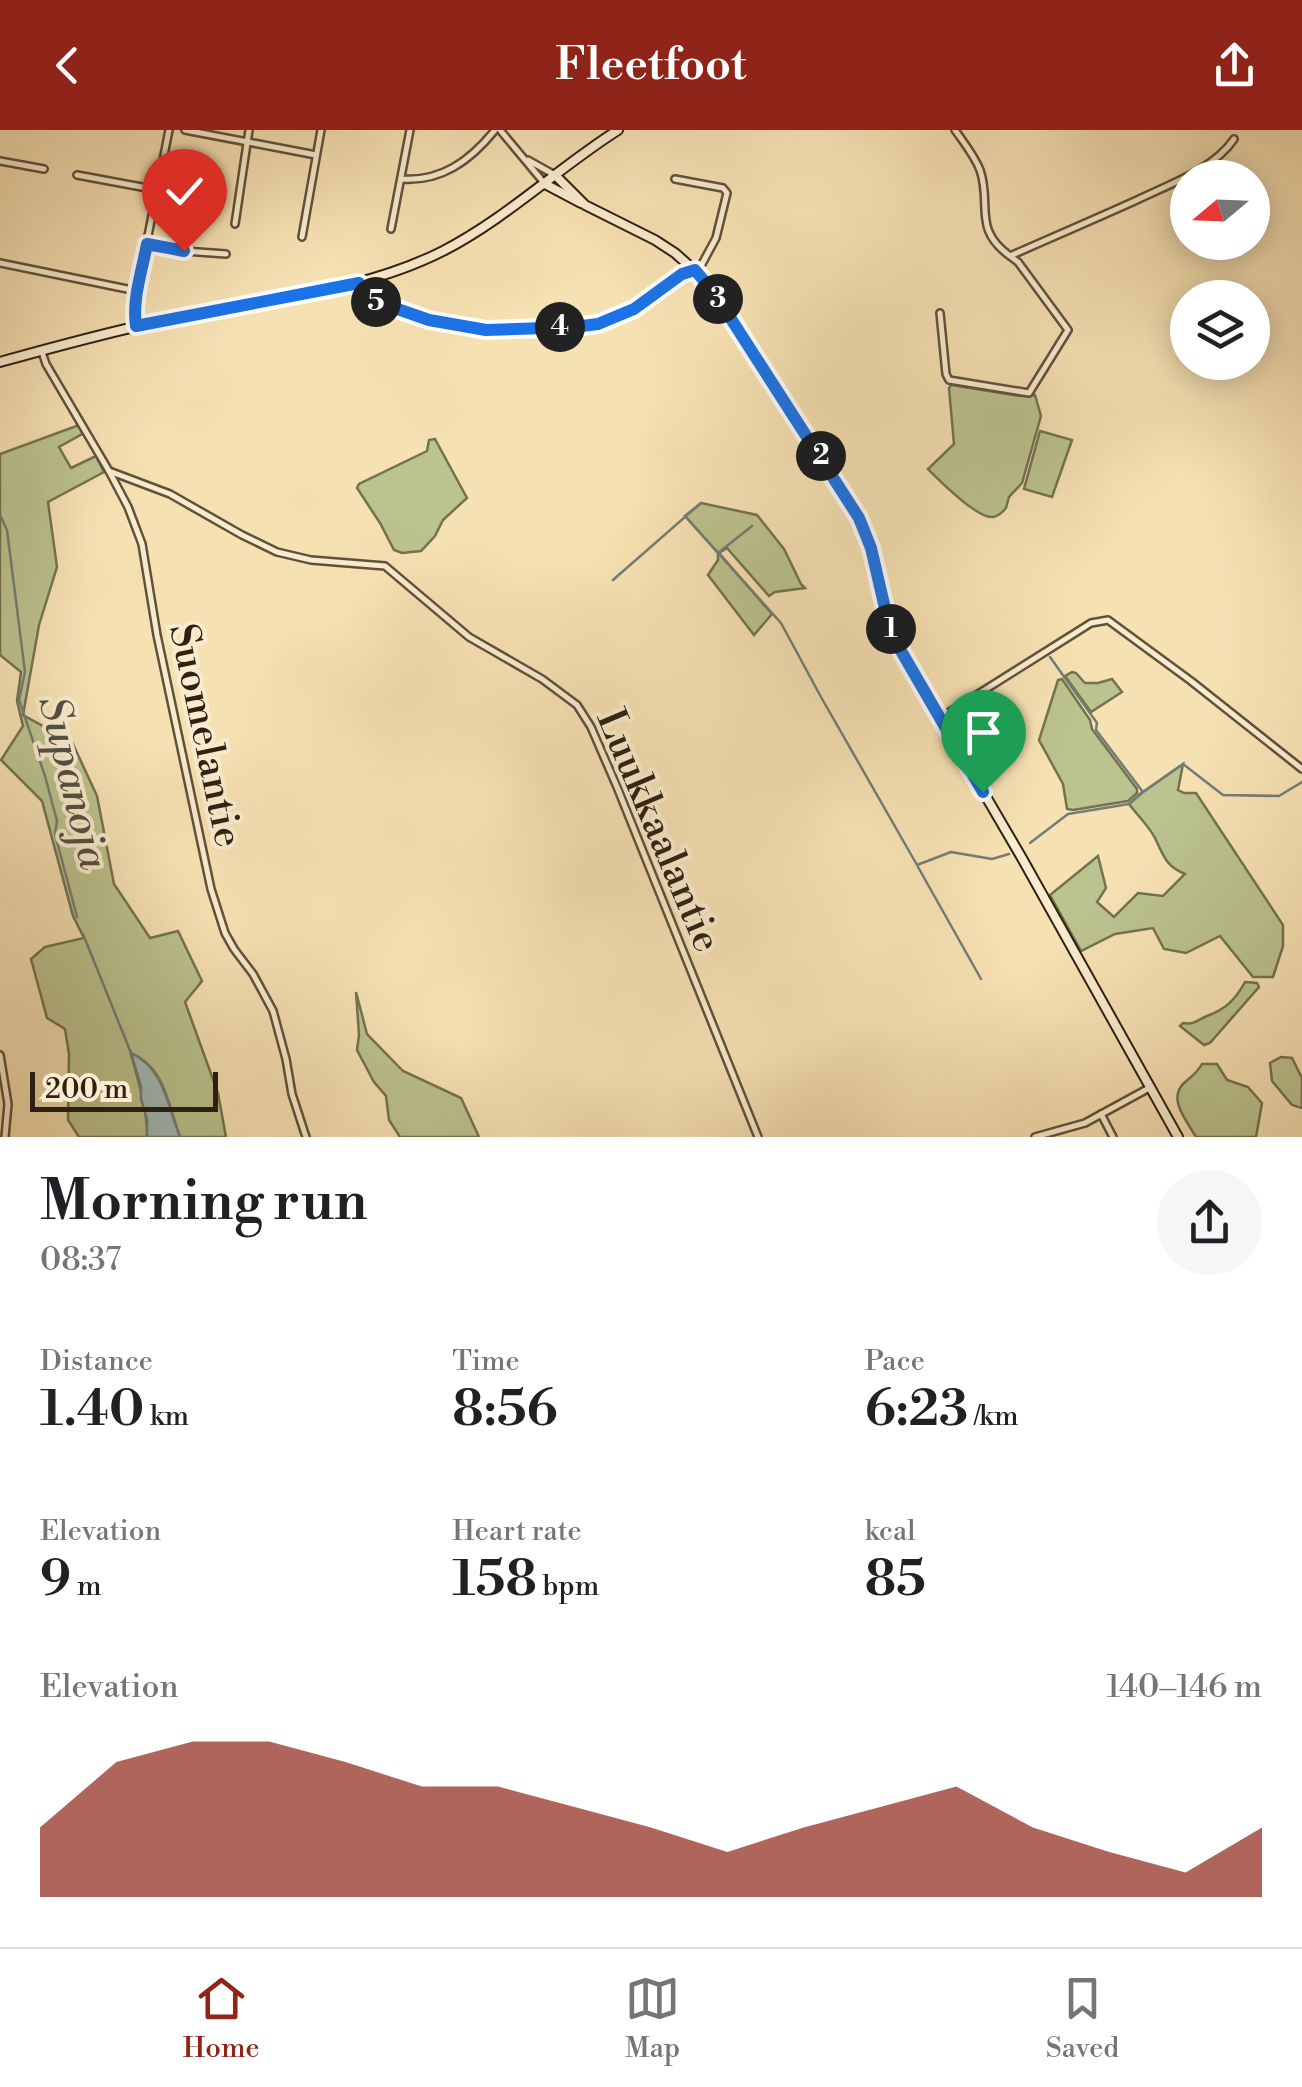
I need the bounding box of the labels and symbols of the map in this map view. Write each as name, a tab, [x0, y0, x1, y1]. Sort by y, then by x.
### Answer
pin	[142, 149, 227, 252]
north arrow	[1170, 160, 1270, 260]
pin: 3	[693, 274, 743, 324]
pin: 5	[351, 277, 401, 327]
pin: 4	[535, 302, 585, 352]
pin: 2	[796, 431, 846, 481]
pin: 1	[866, 604, 916, 654]
street label: Suomelantie	[157, 619, 253, 852]
water label: Supanoja	[25, 690, 120, 875]
pin	[941, 690, 1026, 793]
street label: Luukkaalantie	[585, 702, 732, 960]
scale bar	[30, 1067, 218, 1111]

